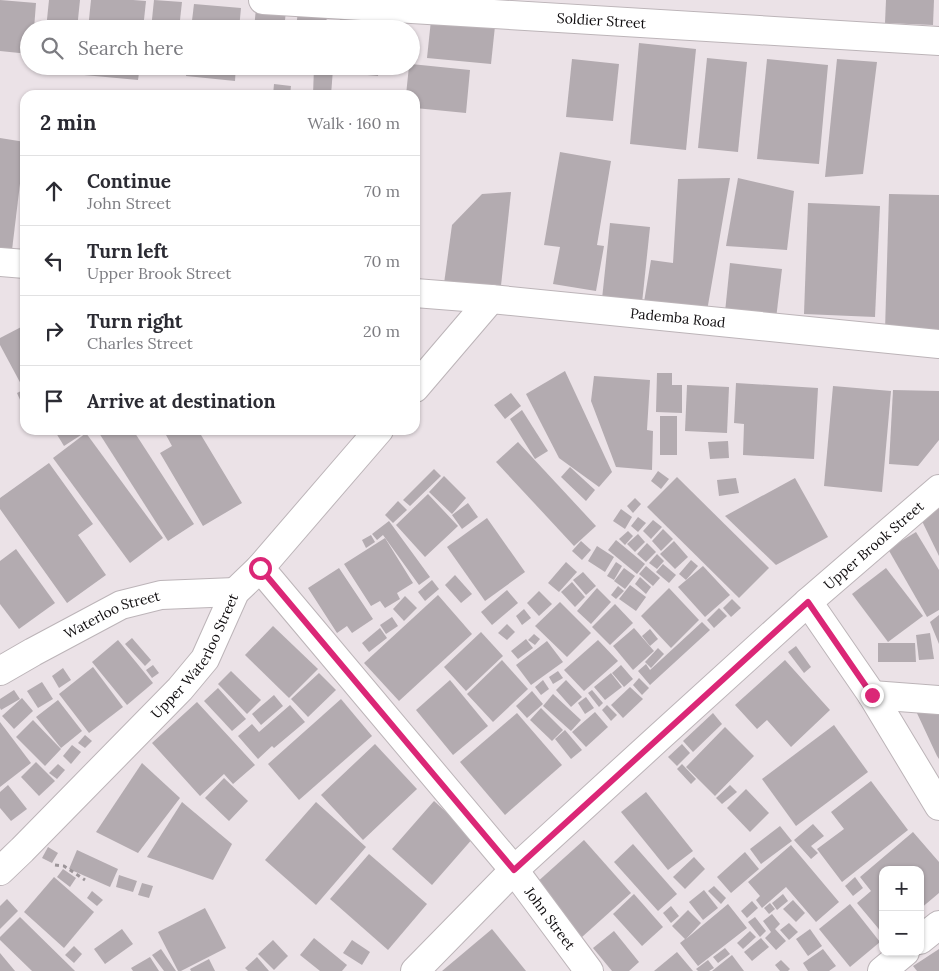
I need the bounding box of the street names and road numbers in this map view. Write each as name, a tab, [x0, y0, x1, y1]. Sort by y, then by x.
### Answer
street label: Soldier Street	[556, 9, 647, 32]
street label: Pademba Road	[629, 304, 726, 332]
street label: Upper Brook Street	[820, 497, 928, 593]
street label: Waterloo Street	[61, 586, 162, 643]
street label: Upper Waterloo Street	[147, 590, 242, 722]
street label: John Street	[520, 883, 580, 954]

